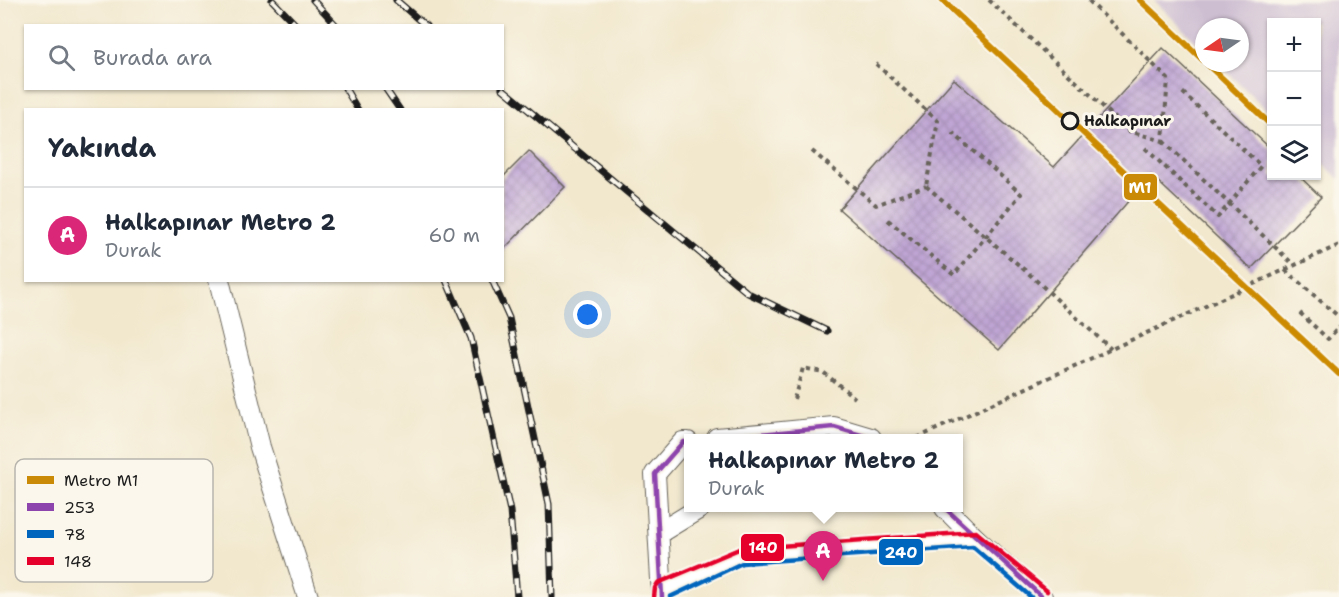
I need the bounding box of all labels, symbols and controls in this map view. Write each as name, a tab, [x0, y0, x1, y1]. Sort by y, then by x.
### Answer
north arrow	[1195, 18, 1249, 72]
map controls	[1267, 18, 1321, 180]
button: +	[1267, 18, 1321, 72]
search box	[24, 24, 504, 90]
icon: search	[45, 41, 78, 74]
text: Burada ara	[93, 43, 212, 72]
button: −	[1267, 72, 1321, 126]
place label: Halkapınar	[1084, 111, 1171, 131]
marker: Halkapınar	[1061, 112, 1079, 130]
button: layers	[1267, 126, 1321, 180]
text: Yakında	[48, 130, 156, 165]
line badge: M1	[1123, 173, 1158, 201]
text: M1	[1128, 177, 1152, 198]
text: Halkapınar Metro 2	[105, 208, 336, 237]
text: A	[60, 222, 75, 248]
text: 60 m	[428, 222, 480, 248]
text: Durak	[105, 237, 162, 263]
your location	[573, 300, 602, 329]
popup	[684, 434, 963, 512]
text: Halkapınar Metro 2	[708, 446, 939, 475]
legend	[15, 459, 213, 582]
text: Metro M1	[64, 470, 138, 491]
text: Durak	[708, 475, 765, 501]
text: 253	[64, 497, 95, 518]
text: 78	[64, 524, 86, 545]
pin: A	[804, 532, 842, 581]
line badge: 140	[740, 533, 785, 562]
text: 140	[748, 537, 778, 558]
line badge: 240	[878, 538, 924, 566]
text: 240	[885, 542, 917, 563]
text: 148	[64, 551, 92, 572]

